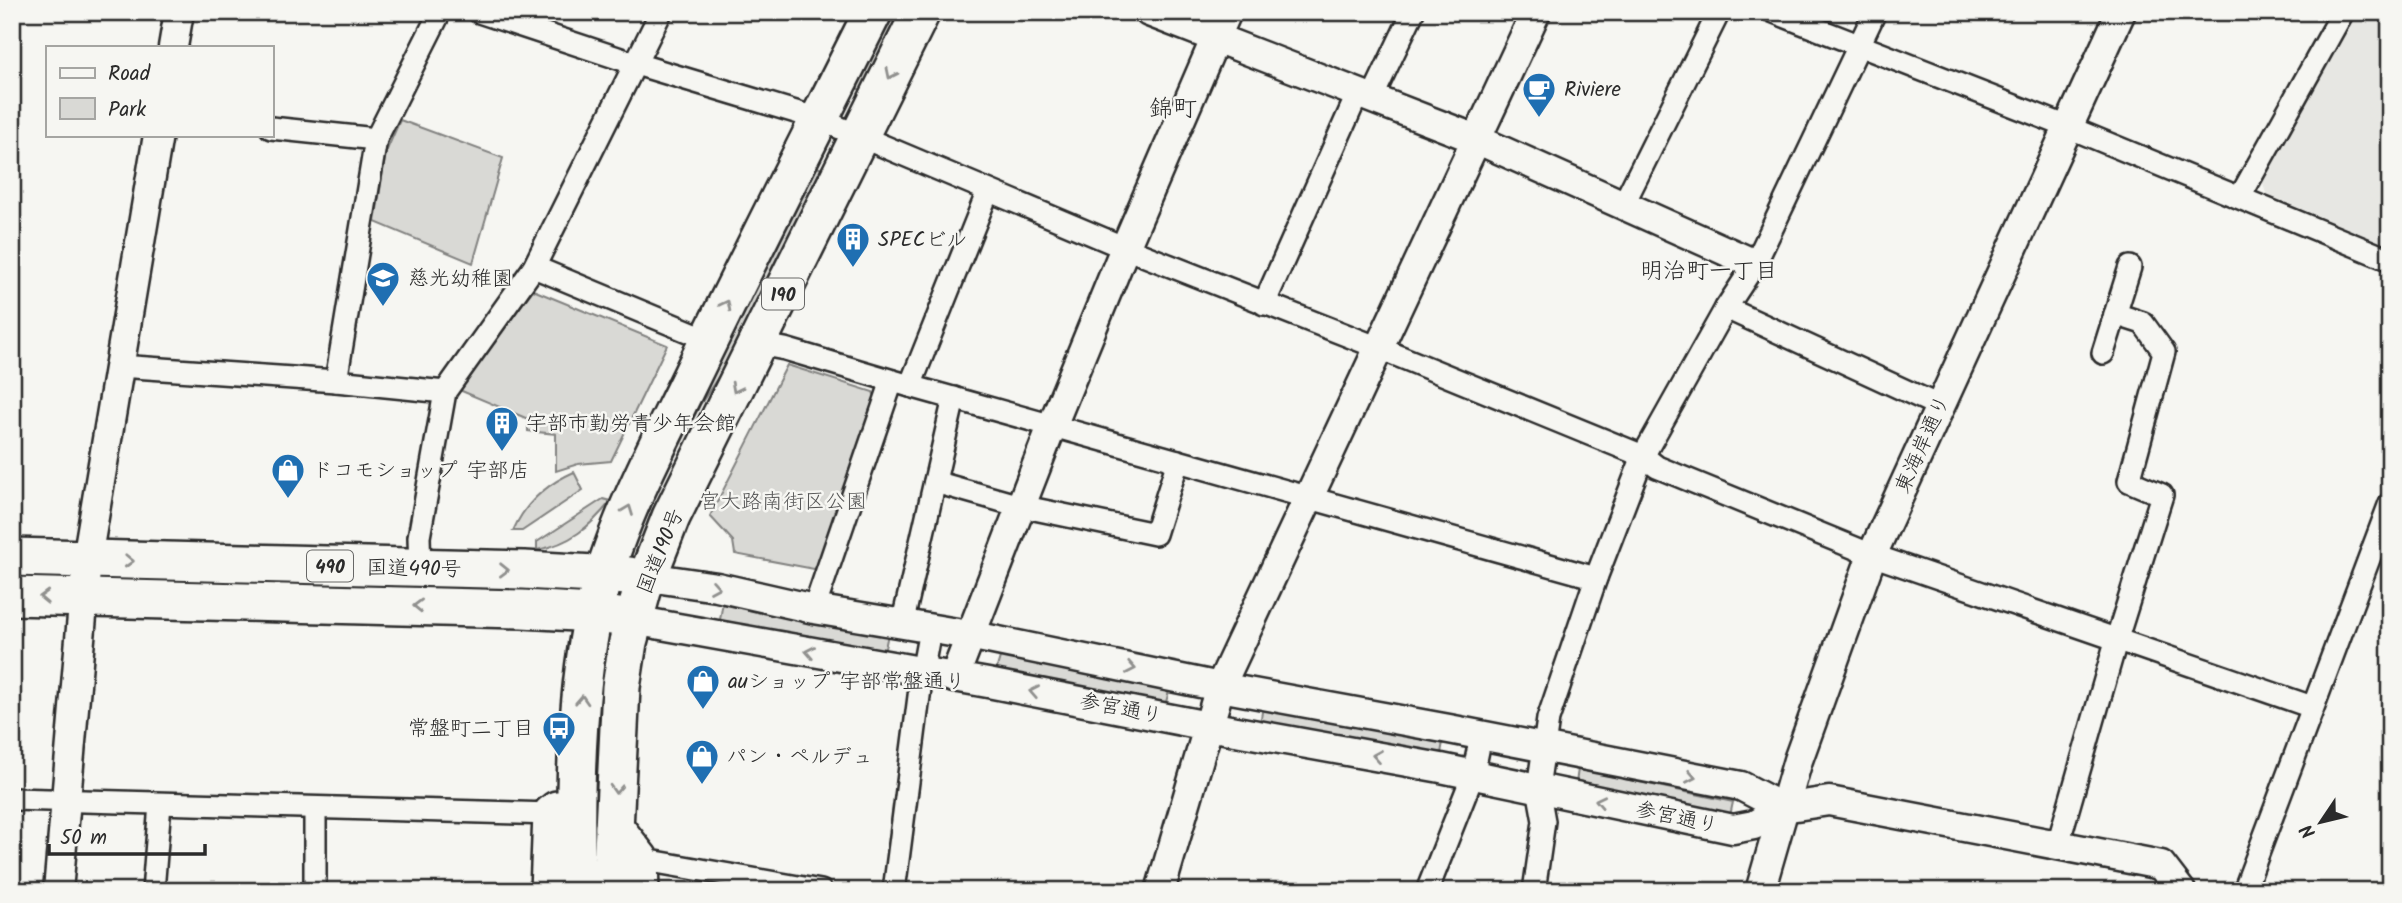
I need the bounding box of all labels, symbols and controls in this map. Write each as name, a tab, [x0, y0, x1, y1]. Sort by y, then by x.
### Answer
legend	[46, 46, 273, 136]
text: Road	[108, 58, 151, 91]
one-way arrow	[885, 67, 899, 79]
cafe icon: Riviere	[1520, 70, 1558, 119]
place label: Riviere	[1564, 74, 1622, 107]
district label: 錦町	[1149, 90, 1197, 129]
text: Park	[108, 94, 146, 127]
building icon: SPECビル	[834, 220, 872, 269]
place label: SPECビル	[878, 224, 967, 257]
district label: 明治町一丁目	[1640, 254, 1778, 290]
school or university icon: 慈光幼稚園	[364, 259, 402, 308]
place label: 慈光幼稚園	[408, 263, 513, 296]
road number: 190	[762, 278, 804, 310]
one-way arrow	[718, 300, 732, 312]
one-way arrow	[731, 380, 745, 393]
street label: 東海岸通り	[1887, 390, 1960, 499]
building icon: 宇部市勤労青少年会館	[483, 404, 521, 453]
place label: 宇部市勤労青少年会館	[526, 408, 736, 441]
shop icon: ドコモショップ 宇部店	[269, 451, 307, 500]
place label: ドコモショップ 宇部店	[312, 455, 530, 488]
park label: 宮大路南街区公園	[699, 486, 867, 519]
street label: 国道190号	[629, 503, 694, 600]
one-way arrow	[620, 505, 634, 517]
road number: 490	[307, 551, 353, 582]
street label: 国道490号	[366, 552, 462, 587]
one-way arrow	[124, 553, 135, 568]
one-way arrow	[499, 562, 510, 578]
one-way arrow	[709, 579, 721, 594]
one-way arrow	[38, 589, 49, 604]
one-way arrow	[413, 599, 424, 614]
one-way arrow	[804, 645, 816, 660]
one-way arrow	[1125, 660, 1137, 675]
shop icon: auショップ 宇部常盤通り	[684, 662, 722, 711]
place label: auショップ 宇部常盤通り	[728, 666, 966, 699]
one-way arrow	[1028, 685, 1040, 700]
street label: 参宮通り	[1076, 685, 1165, 734]
one-way arrow	[574, 694, 589, 705]
bus stop icon: 常盤町二丁目	[540, 709, 578, 758]
place label: 常盤町二丁目	[408, 713, 534, 746]
shop icon: パン・ペルデュ	[683, 737, 721, 786]
place label: パン・ペルデュ	[726, 741, 873, 774]
one-way arrow	[1371, 750, 1383, 765]
one-way arrow	[1685, 768, 1697, 783]
one-way arrow	[608, 783, 623, 794]
north arrow	[2286, 788, 2356, 858]
street label: 参宮通り	[1632, 794, 1721, 843]
one-way arrow	[1594, 795, 1606, 810]
scale bar	[49, 812, 205, 856]
text: N	[2293, 817, 2324, 844]
text: 50 m	[60, 822, 107, 855]

